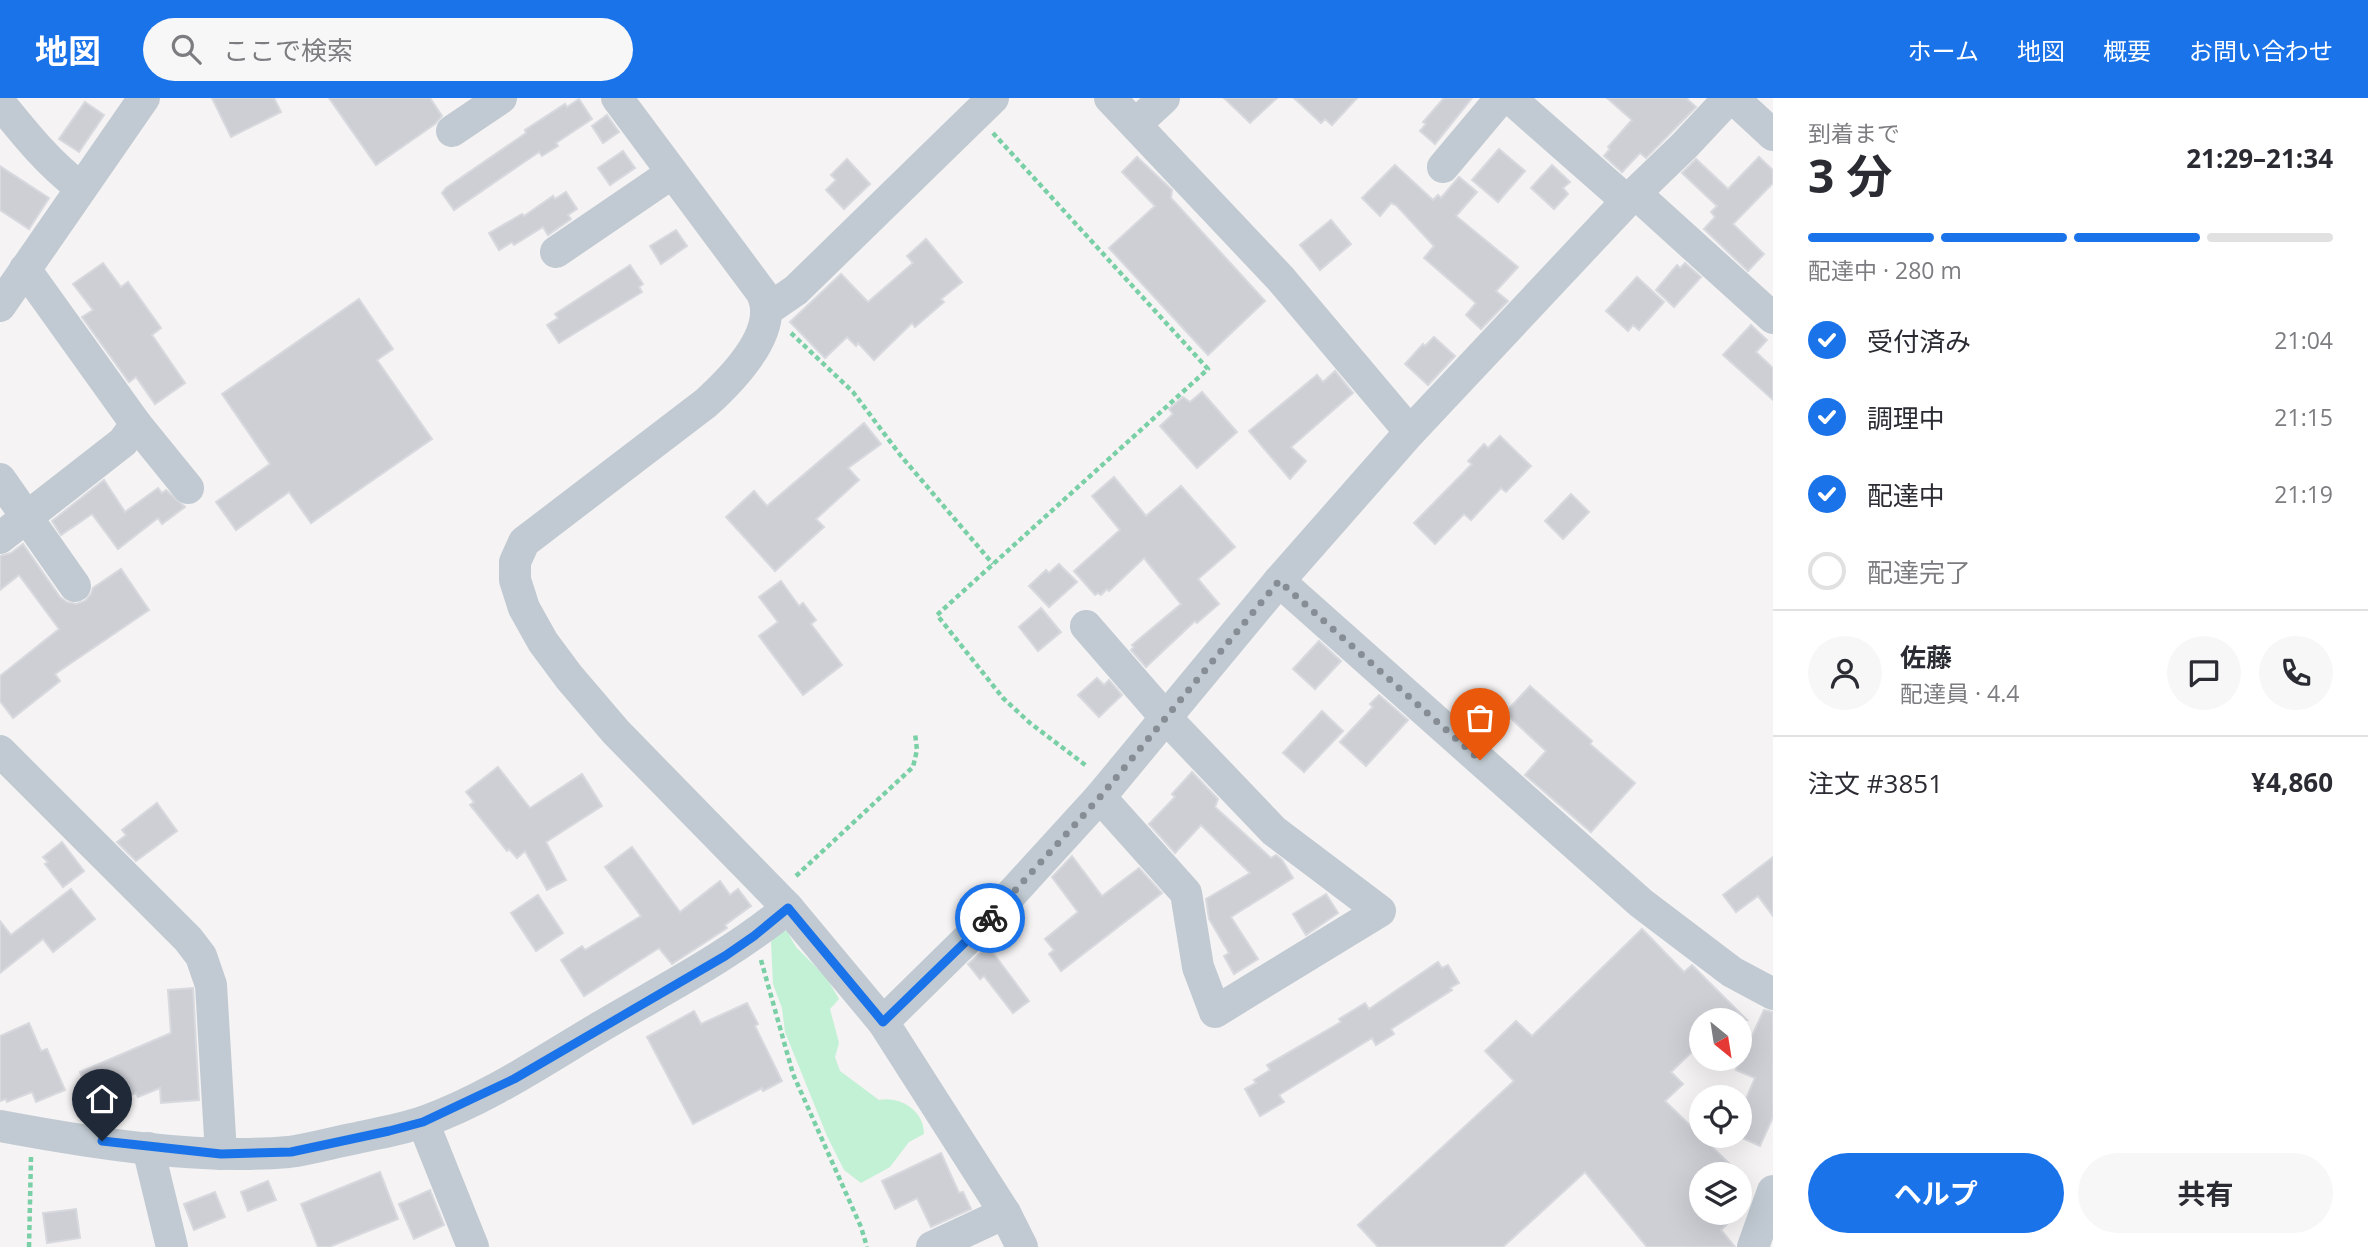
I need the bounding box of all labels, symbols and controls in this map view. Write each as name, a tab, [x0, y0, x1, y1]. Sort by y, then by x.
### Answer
search box	[143, 18, 633, 81]
text: 地図	[35, 28, 101, 73]
icon: search	[167, 30, 205, 68]
text: ここで検索	[223, 32, 353, 68]
text: ホーム	[1908, 34, 1979, 67]
text: 地図	[2017, 34, 2065, 67]
text: 概要	[2103, 34, 2151, 67]
text: お問い合わせ	[2189, 34, 2333, 67]
text: 到着まで	[1808, 117, 1900, 149]
text: 21:29–21:34	[2186, 140, 2333, 176]
text: 3 分	[1808, 144, 1892, 206]
text: 配達中 · 280 m	[1808, 254, 1962, 286]
icon: check	[1808, 321, 1846, 359]
text: 受付済み	[1867, 323, 1971, 359]
text: 21:04	[2274, 324, 2333, 356]
icon: check	[1808, 398, 1846, 436]
text: 調理中	[1867, 400, 1945, 436]
text: 21:15	[2274, 401, 2333, 433]
icon: check	[1808, 475, 1846, 513]
text: 配達中	[1867, 477, 1945, 513]
text: 21:19	[2274, 478, 2333, 510]
text: 配達完了	[1867, 554, 1971, 590]
button: person	[1808, 636, 1882, 710]
button: chat	[2167, 636, 2241, 710]
button: phone	[2259, 636, 2333, 710]
text: 佐藤	[1900, 639, 1952, 675]
text: 配達員 · 4.4	[1900, 677, 2019, 709]
pin	[1450, 688, 1510, 760]
icon: bag	[1461, 699, 1499, 737]
text: ¥4,860	[2251, 764, 2333, 800]
text: 注文 #3851	[1808, 765, 1943, 801]
courier	[955, 883, 1025, 953]
icon: bike	[971, 899, 1009, 937]
north arrow	[1689, 1008, 1752, 1071]
map controls	[1689, 1008, 1752, 1225]
pin	[72, 1069, 132, 1141]
icon: home	[83, 1080, 121, 1118]
button: locate	[1689, 1085, 1752, 1148]
button: ヘルプ	[1808, 1153, 2064, 1233]
button: 共有	[2078, 1153, 2333, 1233]
button: layers	[1689, 1162, 1752, 1225]

